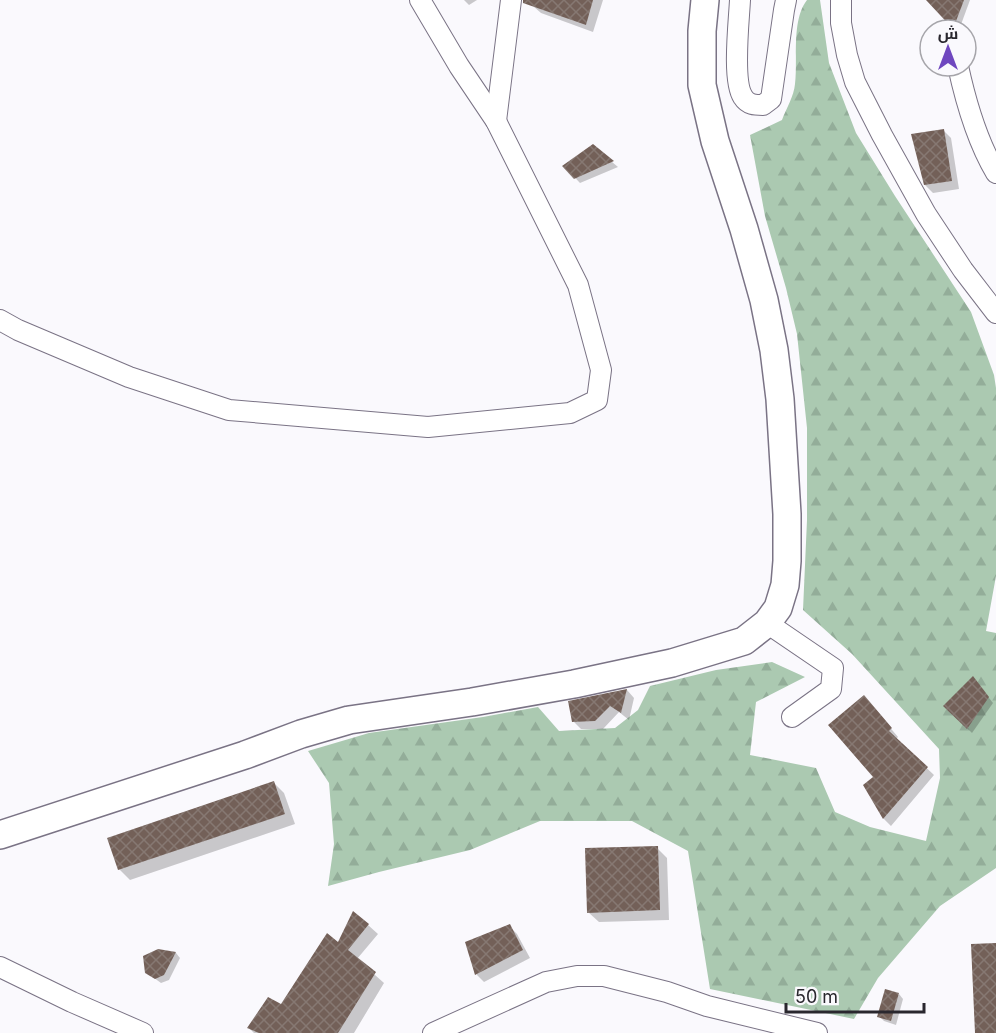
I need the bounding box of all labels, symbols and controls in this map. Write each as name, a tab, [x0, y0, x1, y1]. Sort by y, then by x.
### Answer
north arrow	[918, 18, 978, 78]
text: ش	[938, 23, 958, 43]
scale bar	[786, 976, 924, 1014]
text: 50 m	[795, 986, 838, 1007]

